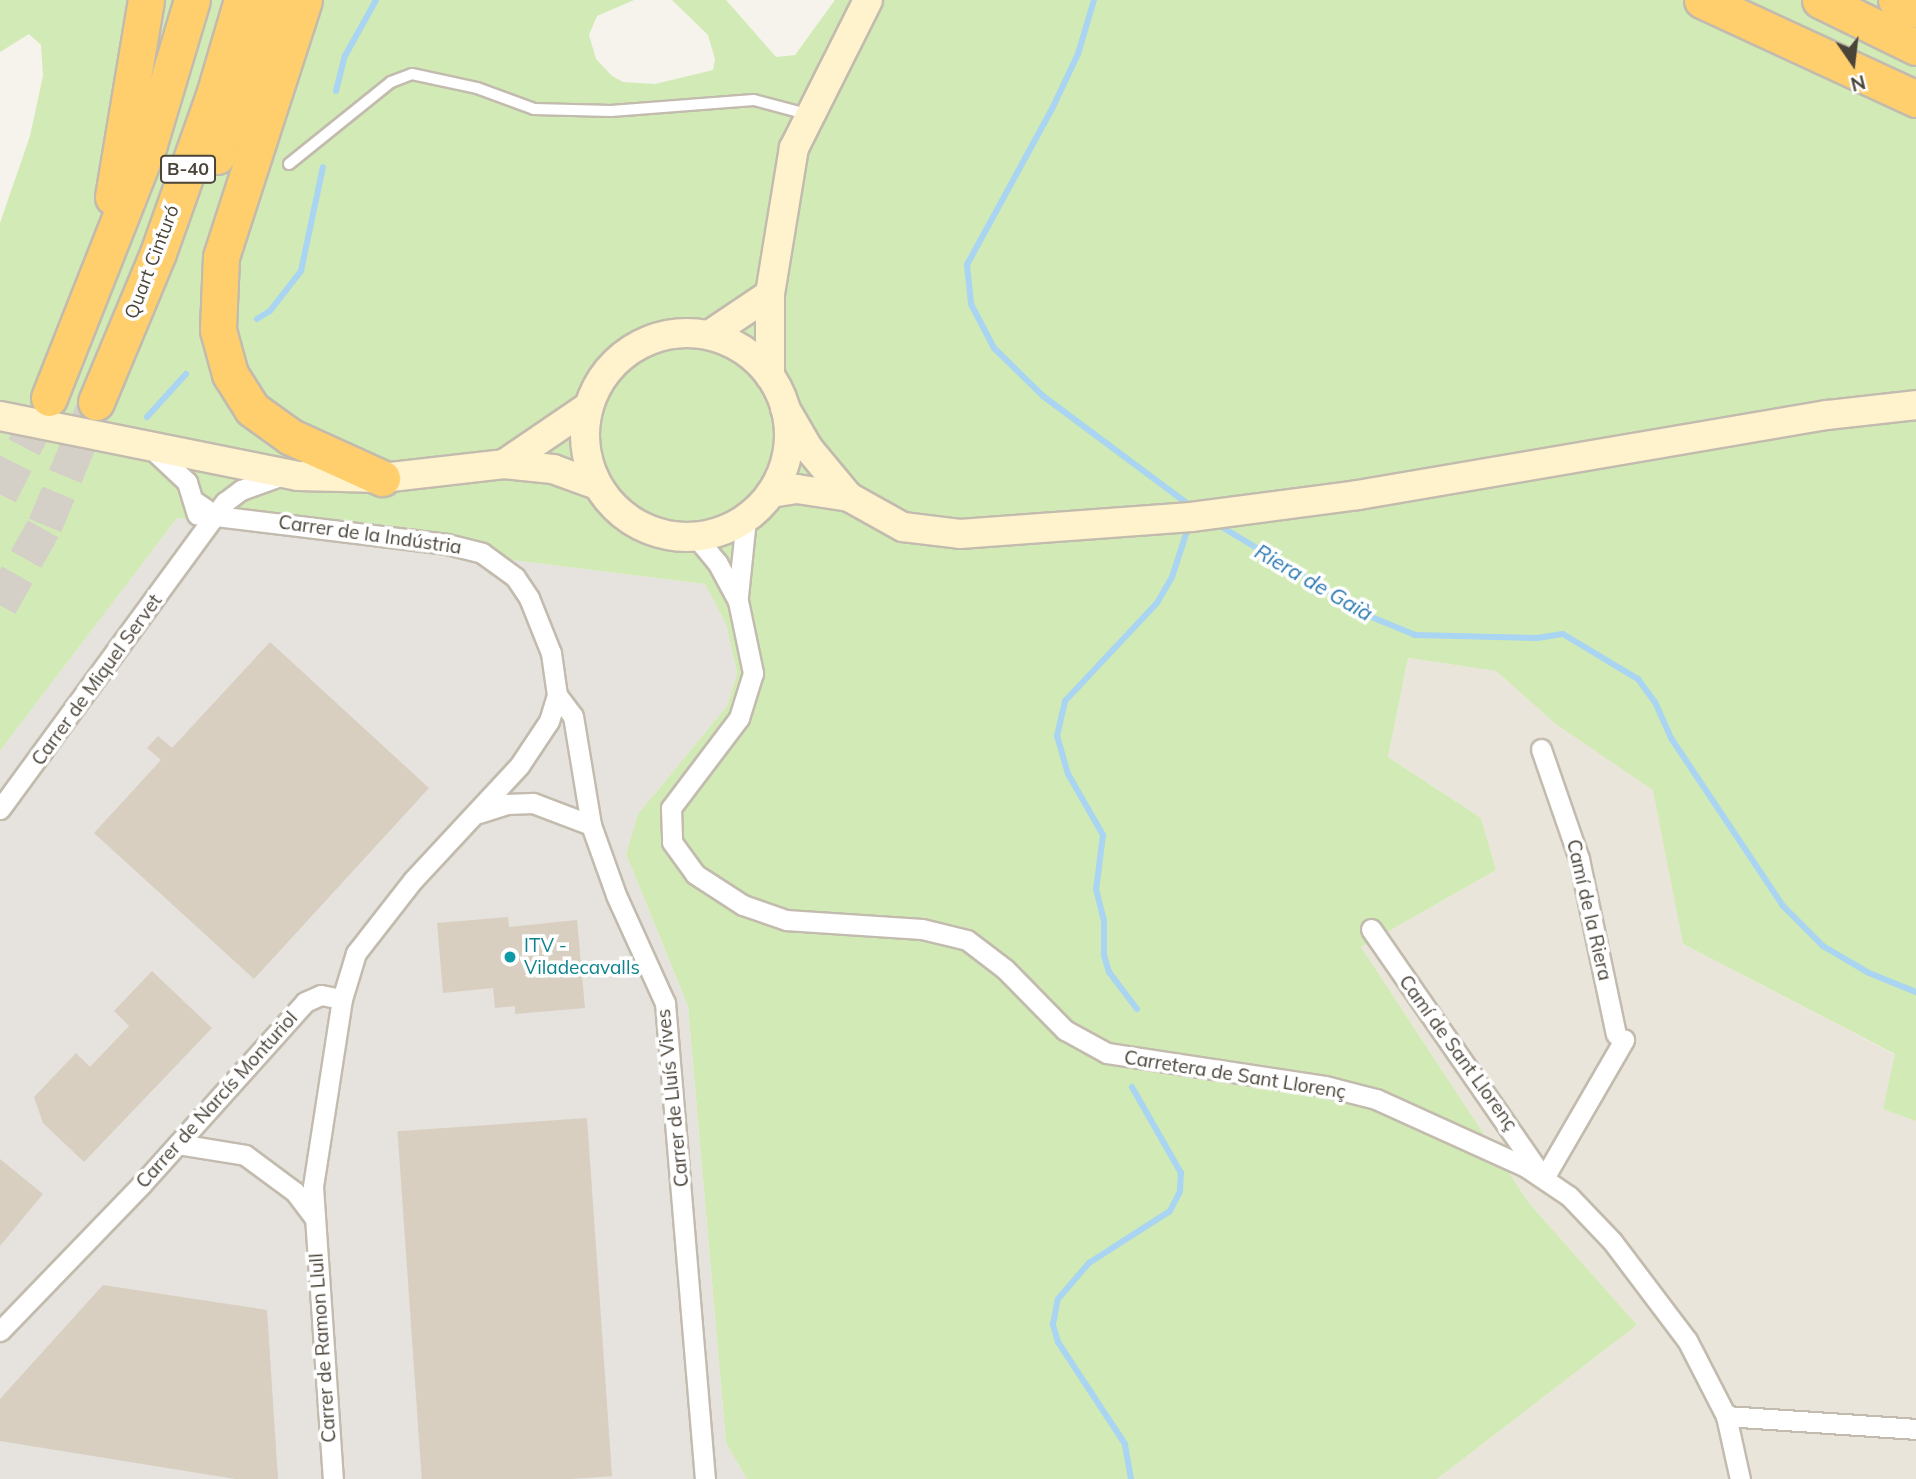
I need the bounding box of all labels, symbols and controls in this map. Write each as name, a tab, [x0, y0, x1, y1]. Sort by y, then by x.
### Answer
north arrow	[1818, 28, 1888, 98]
text: N	[1848, 70, 1868, 97]
road number: B-40	[160, 154, 216, 184]
street label: Quart Cinturó	[120, 202, 184, 322]
street label: Carrer de la Indústria	[277, 511, 463, 559]
water label: Riera de Gaià	[1251, 538, 1377, 626]
street label: Carrer de Miquel Servet	[27, 590, 167, 770]
street label: Camí de la Riera	[1562, 837, 1616, 983]
place label: ITV - Viladecavalls	[524, 935, 640, 979]
marker: ITV - Viladecavalls	[502, 949, 518, 965]
street label: Camí de Sant Llorenç	[1394, 971, 1522, 1135]
street label: Carrer de Narcís Monturiol	[132, 1007, 302, 1193]
street label: Carrer de Lluís Vives	[652, 1008, 694, 1188]
street label: Carretera de Sant Llorenç	[1123, 1046, 1347, 1104]
street label: Carrer de Ramon Llull	[305, 1253, 341, 1443]

